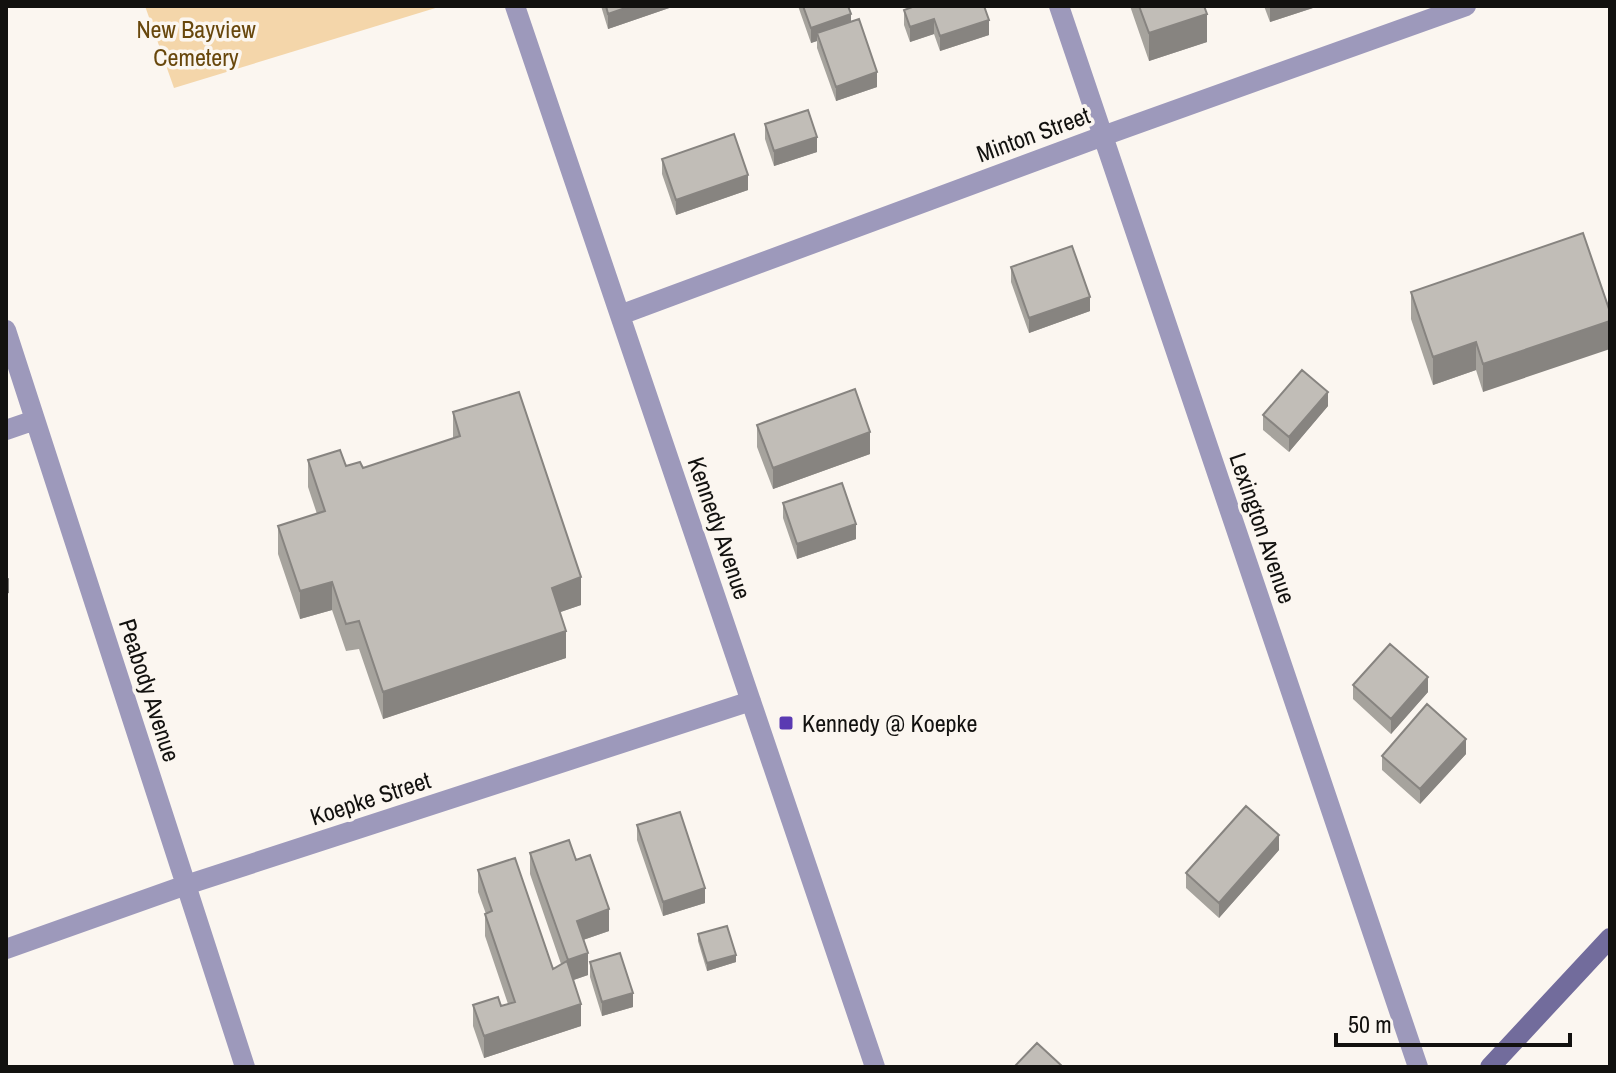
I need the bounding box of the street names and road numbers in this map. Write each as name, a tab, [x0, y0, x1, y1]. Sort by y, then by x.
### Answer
street label: Minton Street	[972, 99, 1094, 169]
street label: Lexington Avenue	[1222, 448, 1304, 608]
street label: Kennedy Avenue	[681, 453, 759, 603]
street label: Peabody Avenue	[112, 614, 188, 766]
street label: Koepke Street	[306, 763, 435, 832]

